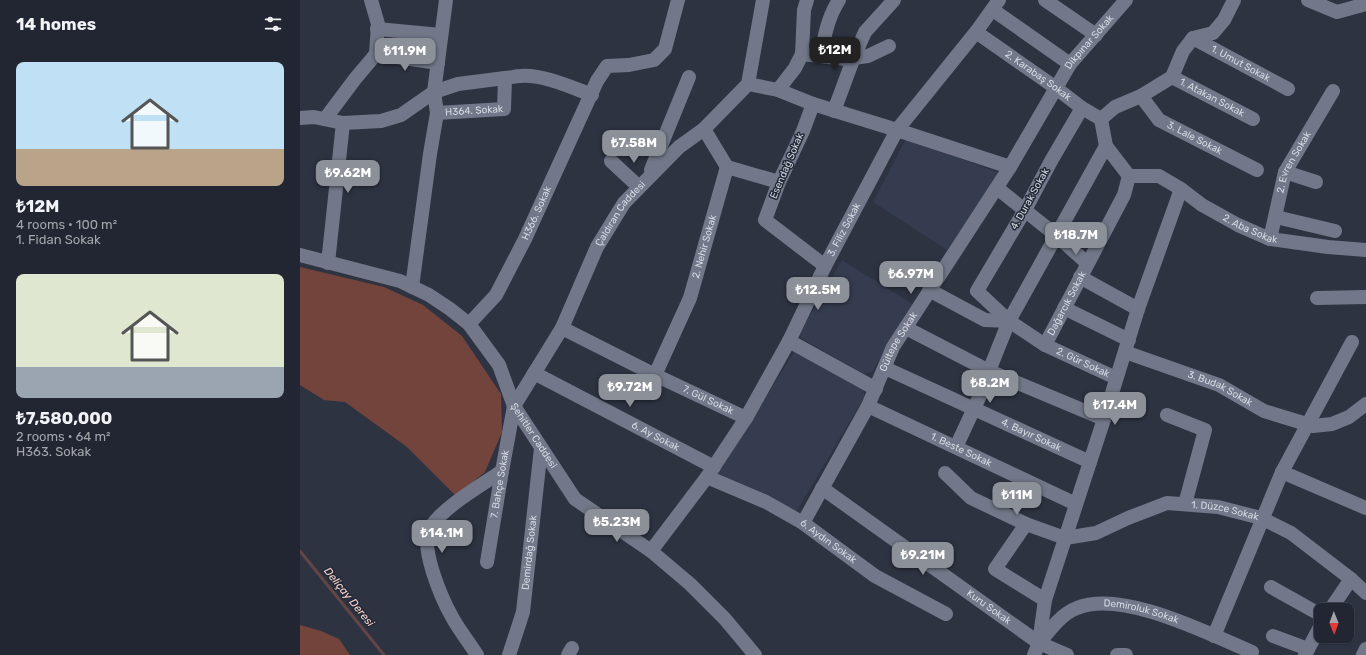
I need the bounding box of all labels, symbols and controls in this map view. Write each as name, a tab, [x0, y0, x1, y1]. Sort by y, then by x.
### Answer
street label: Dikpınar Sokak	[1062, 12, 1117, 71]
icon: filters	[262, 13, 284, 35]
text: 14 homes	[16, 14, 96, 34]
pin: ₺12M	[811, 37, 859, 71]
pin: ₺11.9M	[372, 38, 438, 72]
text: ₺12M	[818, 42, 852, 57]
text: ₺11.9M	[384, 43, 426, 58]
street label: 1. Umut Sokak	[1209, 43, 1273, 85]
street label: 2. Karabaş Sokak	[1003, 48, 1074, 104]
street label: 1. Atakan Sokak	[1177, 76, 1247, 120]
icon: home	[114, 88, 186, 160]
street label: H364. Sokak	[445, 103, 504, 119]
street label: 3. Lale Sokak	[1165, 119, 1225, 158]
street label: 2. Evren Sokak	[1274, 128, 1314, 194]
pin: ₺7.58M	[601, 130, 667, 164]
street label: Esendağ Sokak	[768, 130, 807, 201]
text: ₺7.58M	[611, 135, 657, 150]
pin: ₺9.62M	[315, 160, 381, 194]
text: ₺9.62M	[325, 165, 371, 180]
street label: 4. Durak Sokak	[1008, 165, 1052, 232]
street label: Çaldıran Caddesi	[593, 179, 648, 249]
street label: H366. Sokak	[519, 184, 555, 242]
text: ₺12M	[16, 196, 59, 216]
street label: 3. Filiz Sokak	[825, 200, 864, 259]
street label: 2. Aba Sokak	[1221, 212, 1279, 246]
street label: 2. Nehir Sokak	[690, 213, 719, 280]
text: 4 rooms · 100 m²	[16, 217, 117, 232]
pin: ₺18.7M	[1043, 222, 1109, 256]
text: ₺18.7M	[1054, 227, 1098, 242]
text: 1. Fidan Sokak	[16, 232, 101, 247]
pin: ₺6.97M	[878, 261, 944, 295]
text: ₺6.97M	[888, 266, 934, 281]
street label: Dağarcık Sokak	[1045, 269, 1089, 338]
pin: ₺12.5M	[785, 277, 851, 311]
text: ₺12.5M	[795, 282, 841, 297]
icon: home	[114, 300, 186, 372]
street label: Gültepe Sokak	[877, 309, 920, 373]
street label: 2. Gür Sokak	[1054, 345, 1112, 381]
street label: 3. Budak Sokak	[1186, 368, 1255, 409]
pin: ₺8.2M	[962, 370, 1018, 404]
pin: ₺9.72M	[597, 374, 663, 408]
text: ₺8.2M	[970, 375, 1010, 390]
text: ₺9.72M	[607, 379, 653, 394]
street label: 7. Gül Sokak	[681, 383, 736, 418]
pin: ₺17.4M	[1082, 392, 1148, 426]
text: ₺17.4M	[1093, 397, 1137, 412]
street label: Şehitler Caddesi	[508, 401, 559, 471]
text: ₺7,580,000	[16, 408, 112, 428]
street label: 4. Bayır Sokak	[999, 416, 1064, 454]
street label: 6. Ay Sokak	[629, 419, 682, 454]
text: 2 rooms · 64 m²	[16, 429, 111, 444]
street label: 1. Beste Sokak	[929, 430, 995, 470]
text: H363. Sokak	[16, 444, 91, 459]
street label: 7. Bahçe Sokak	[488, 448, 512, 519]
pin: ₺11M	[993, 482, 1041, 516]
text: ₺11M	[1001, 487, 1033, 502]
street label: 1. Düzce Sokak	[1191, 499, 1261, 523]
pin: ₺5.23M	[584, 509, 650, 543]
street label: Demirdağ Sokak	[519, 514, 540, 591]
text: ₺5.23M	[593, 514, 641, 529]
street label: 6. Aydın Sokak	[798, 517, 860, 567]
pin: ₺14.1M	[409, 520, 475, 554]
text: ₺14.1M	[421, 525, 463, 540]
pin: ₺9.21M	[890, 542, 956, 576]
text: ₺9.21M	[901, 547, 945, 562]
water label: Deliçay Deresi	[321, 565, 377, 629]
street label: Kuru Sokak	[964, 587, 1014, 628]
street label: Demiroluk Sokak	[1103, 597, 1181, 627]
north arrow	[1314, 603, 1354, 643]
map controls	[1314, 603, 1354, 643]

